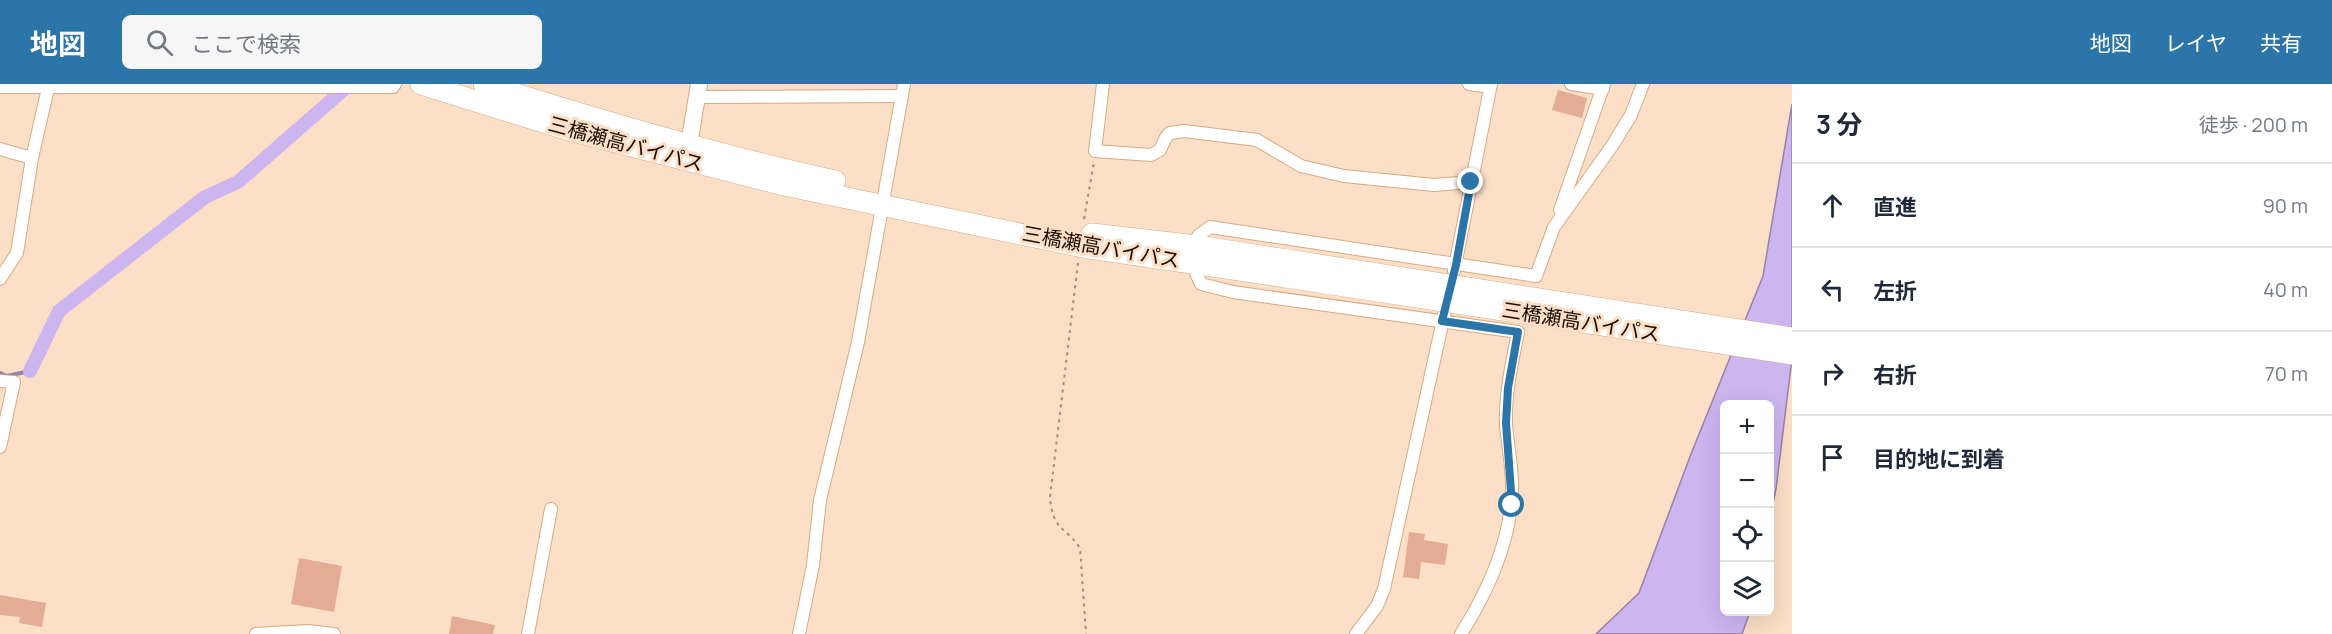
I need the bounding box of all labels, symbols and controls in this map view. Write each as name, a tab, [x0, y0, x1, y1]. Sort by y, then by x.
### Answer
search box	[122, 15, 542, 69]
text: 地図	[30, 24, 86, 62]
icon: search	[143, 26, 176, 59]
text: ここで検索	[191, 29, 301, 59]
text: 地図	[2090, 29, 2132, 57]
text: レイヤ	[2165, 29, 2227, 57]
text: 共有	[2260, 29, 2302, 57]
text: 3 分	[1816, 106, 1862, 142]
street label: 三橋瀬高バイパス	[546, 110, 707, 177]
text: 徒歩 · 200 m	[2199, 111, 2308, 138]
route end	[1457, 168, 1483, 194]
icon: ahead	[1816, 189, 1849, 222]
text: 直進	[1873, 192, 1917, 222]
text: 90 m	[2262, 192, 2308, 219]
street label: 三橋瀬高バイパス	[1020, 219, 1182, 274]
icon: left	[1816, 273, 1849, 306]
text: 左折	[1873, 276, 1917, 306]
text: 40 m	[2263, 276, 2308, 303]
street label: 三橋瀬高バイパス	[1500, 296, 1662, 347]
icon: right	[1816, 357, 1849, 390]
text: 右折	[1873, 360, 1917, 390]
text: 70 m	[2265, 360, 2308, 387]
map controls	[1720, 400, 1774, 616]
button: +	[1720, 400, 1774, 454]
icon: arrive	[1816, 441, 1849, 474]
text: 目的地に到着	[1873, 444, 2005, 474]
button: −	[1720, 454, 1774, 508]
route start	[1498, 491, 1524, 517]
button: locate	[1720, 508, 1774, 562]
button: layers	[1720, 562, 1774, 616]

